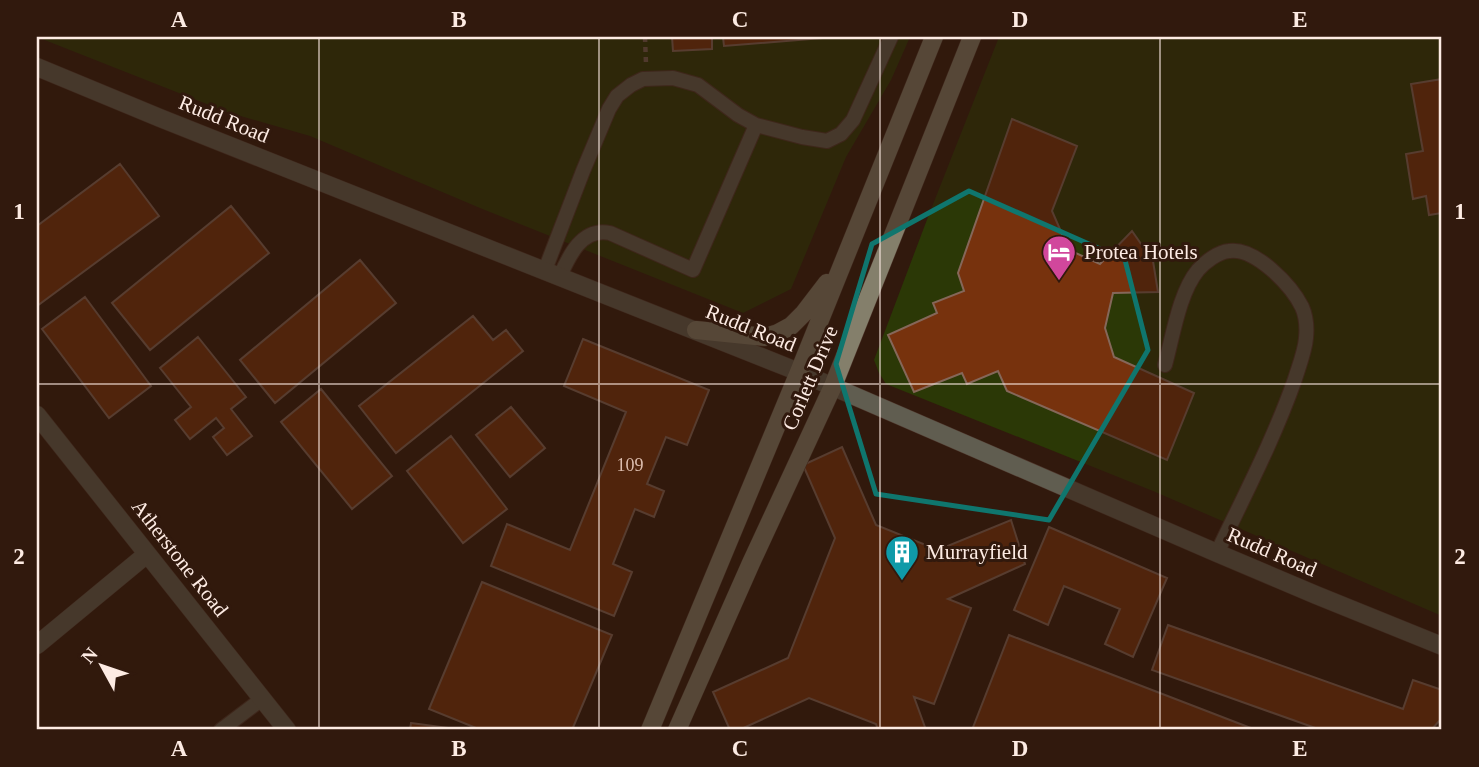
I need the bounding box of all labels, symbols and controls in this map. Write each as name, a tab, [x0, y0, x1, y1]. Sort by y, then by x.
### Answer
text: A	[171, 7, 188, 32]
text: B	[451, 7, 467, 32]
text: C	[732, 7, 748, 32]
text: D	[1012, 7, 1028, 32]
text: E	[1292, 7, 1308, 32]
street label: Rudd Road	[175, 90, 273, 148]
text: 1	[13, 199, 25, 224]
text: 1	[1454, 199, 1466, 224]
hotel icon: Protea Hotels	[1040, 233, 1078, 282]
place label: Protea Hotels	[1084, 240, 1198, 264]
street label: Rudd Road	[702, 299, 800, 357]
street label: Corlett Drive	[777, 322, 843, 434]
house number: 109	[617, 455, 644, 475]
street label: Atherstone Road	[127, 495, 233, 622]
street label: Rudd Road	[1224, 522, 1321, 582]
building icon: Murrayfield	[883, 533, 921, 582]
place label: Murrayfield	[926, 540, 1028, 564]
text: 2	[13, 544, 25, 569]
text: 2	[1454, 544, 1466, 569]
north arrow	[66, 630, 136, 700]
text: N	[77, 643, 102, 667]
text: A	[171, 736, 188, 761]
text: B	[451, 736, 467, 761]
text: C	[732, 736, 748, 761]
text: D	[1012, 736, 1028, 761]
text: E	[1292, 736, 1308, 761]

